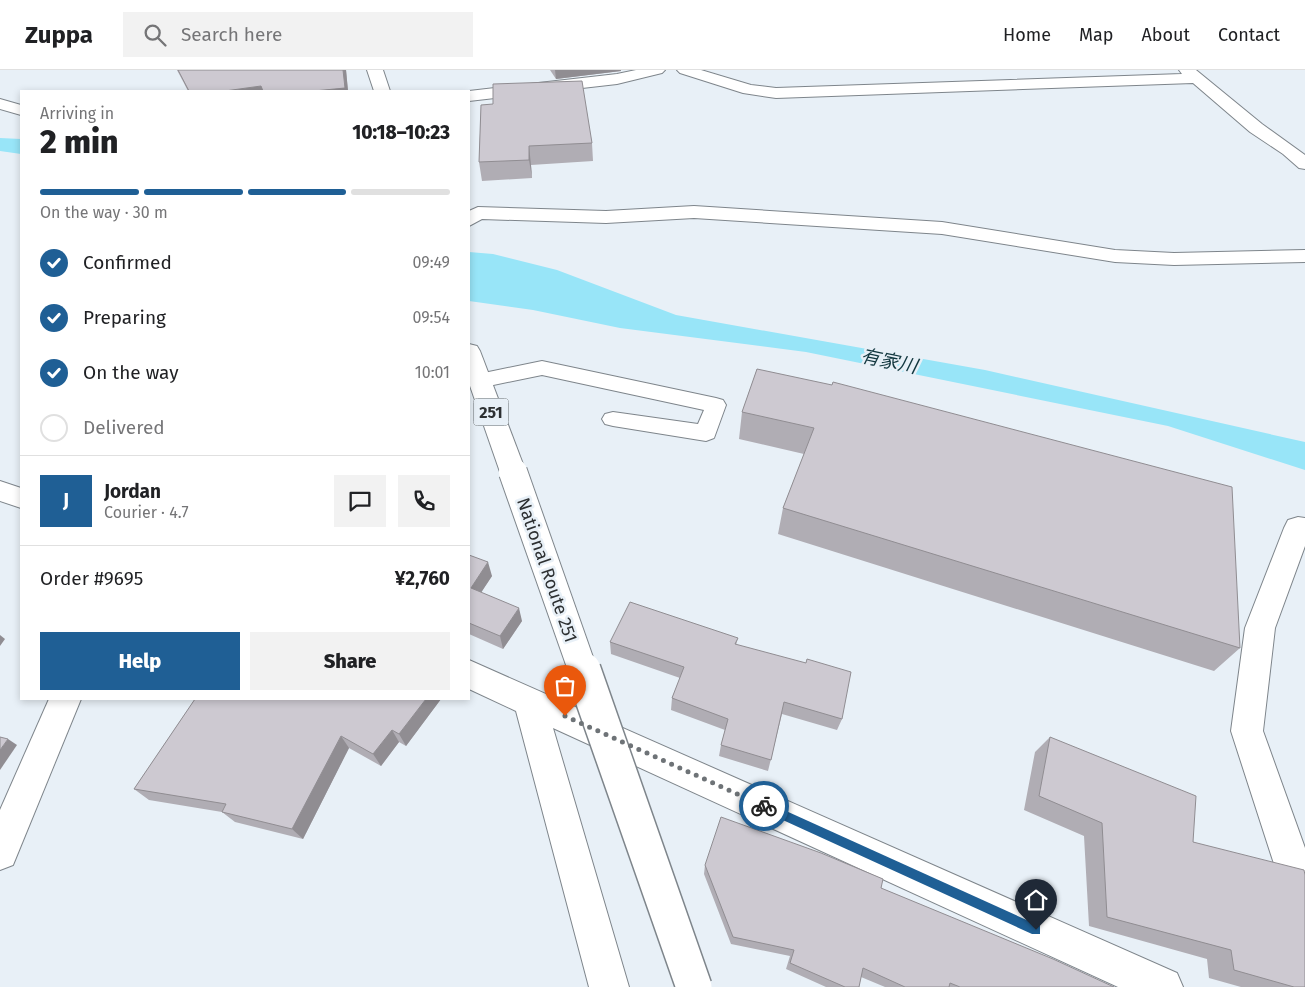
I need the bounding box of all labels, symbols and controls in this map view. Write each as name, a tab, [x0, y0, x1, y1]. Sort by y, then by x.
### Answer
search box	[123, 12, 473, 57]
text: Zuppa	[25, 21, 93, 49]
icon: search	[141, 21, 169, 49]
text: Search here	[181, 23, 282, 46]
text: Home	[1003, 24, 1051, 46]
text: Map	[1079, 24, 1113, 46]
text: About	[1141, 24, 1190, 46]
text: Contact	[1218, 24, 1280, 46]
text: Arriving in	[40, 104, 114, 123]
text: 10:18–10:23	[352, 121, 450, 144]
text: 2 min	[40, 123, 118, 161]
text: On the way · 30 m	[40, 203, 168, 222]
icon: check	[40, 249, 68, 277]
text: Confirmed	[83, 251, 172, 274]
text: 09:49	[412, 253, 450, 272]
icon: check	[40, 304, 68, 332]
text: Preparing	[83, 306, 166, 329]
text: 09:54	[412, 308, 450, 327]
water label: 有家川	[859, 344, 921, 379]
icon: check	[40, 359, 68, 387]
text: On the way	[83, 361, 179, 384]
text: 10:01	[415, 363, 450, 382]
road number: 251	[474, 398, 508, 426]
text: Delivered	[83, 416, 165, 439]
button: chat	[334, 475, 386, 527]
button: phone	[398, 475, 450, 527]
text: Jordan	[104, 480, 161, 503]
text: J	[63, 489, 69, 512]
street label: National Route 251	[512, 495, 582, 645]
text: Courier · 4.7	[104, 503, 189, 522]
text: Order #9695	[40, 567, 143, 590]
text: ¥2,760	[395, 567, 450, 590]
button: Help	[40, 632, 240, 690]
button: Share	[250, 632, 450, 690]
pin	[544, 665, 586, 716]
icon: bag	[551, 672, 579, 700]
courier	[739, 781, 789, 831]
icon: bike	[750, 792, 778, 820]
pin	[1015, 879, 1057, 930]
icon: home	[1022, 886, 1050, 914]

